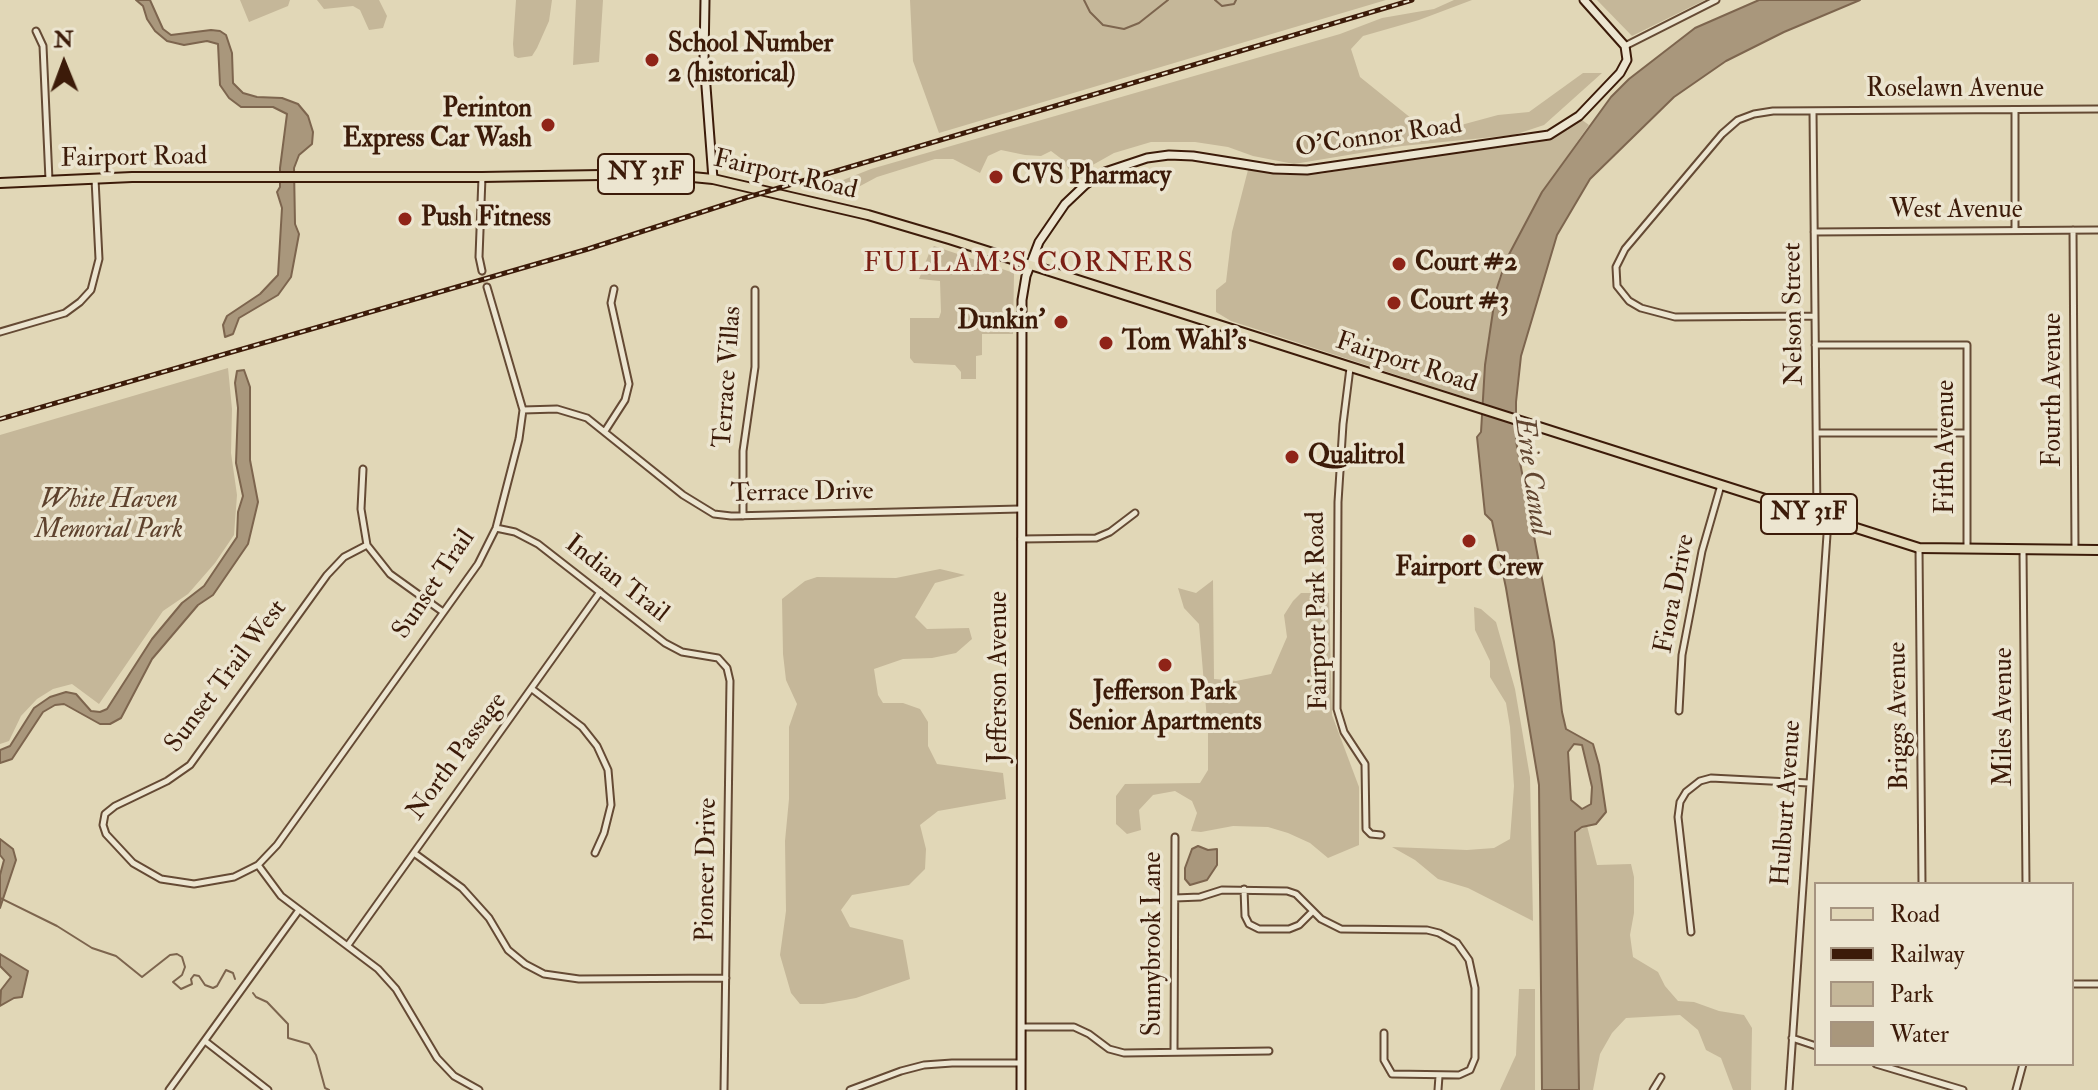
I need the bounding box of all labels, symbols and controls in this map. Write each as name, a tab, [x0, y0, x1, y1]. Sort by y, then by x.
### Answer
north arrow	[24, 24, 104, 104]
text: N	[53, 26, 74, 54]
place label: School Number 2 (historical)	[668, 29, 833, 90]
marker: School Number 2 (historical)	[643, 51, 661, 69]
street label: Roselawn Avenue	[1866, 74, 2044, 106]
place label: Perinton Express Car Wash	[343, 94, 532, 156]
street label: O'Connor Road	[1294, 111, 1464, 165]
marker: Perinton Express Car Wash	[539, 116, 557, 134]
street label: Fairport Road	[60, 142, 208, 176]
street label: Fairport Road	[710, 144, 860, 208]
road number: NY 31F	[598, 154, 694, 194]
place label: CVS Pharmacy	[1012, 161, 1171, 193]
marker: CVS Pharmacy	[987, 168, 1005, 186]
street label: West Avenue	[1889, 195, 2023, 227]
place label: Push Fitness	[421, 203, 551, 235]
marker: Push Fitness	[396, 210, 414, 228]
street label: Nelson Street	[1778, 242, 1812, 386]
district label: FULLAM'S CORNERS	[863, 248, 1195, 282]
place label: Court #2	[1415, 248, 1517, 280]
marker: Court #2	[1390, 255, 1408, 273]
place label: Court #3	[1410, 287, 1509, 319]
marker: Court #3	[1385, 294, 1403, 312]
street label: Terrace Villas	[708, 305, 750, 449]
place label: Dunkin'	[958, 306, 1045, 338]
marker: Dunkin'	[1052, 313, 1070, 331]
street label: Fourth Avenue	[2038, 313, 2070, 467]
place label: Tom Wahl's	[1122, 327, 1246, 359]
street label: Fairport Road	[1332, 327, 1480, 401]
marker: Tom Wahl's	[1097, 334, 1115, 352]
street label: Fifth Avenue	[1931, 380, 1963, 514]
water label: Erie Canal	[1505, 415, 1555, 537]
place label: Qualitrol	[1308, 441, 1405, 473]
marker: Qualitrol	[1283, 448, 1301, 466]
street label: Terrace Drive	[730, 477, 874, 511]
park label: White Haven Memorial Park	[35, 485, 183, 546]
road number: NY 31F	[1761, 494, 1857, 534]
street label: Fairport Park Road	[1302, 511, 1336, 711]
street label: Sunset Trail	[387, 524, 483, 646]
street label: Indian Trail	[558, 530, 674, 630]
marker: Fairport Crew	[1460, 532, 1478, 550]
street label: Fiora Drive	[1649, 532, 1703, 656]
place label: Fairport Crew	[1395, 553, 1543, 585]
street label: Jefferson Avenue	[984, 591, 1016, 763]
street label: Sunset Trail West	[159, 594, 295, 760]
street label: Briggs Avenue	[1883, 641, 1917, 791]
street label: Miles Avenue	[1989, 647, 2021, 787]
marker: Jefferson Park Senior Apartments	[1156, 656, 1174, 674]
place label: Jefferson Park Senior Apartments	[1068, 677, 1262, 738]
street label: North Passage	[401, 687, 515, 827]
street label: Hulburt Avenue	[1767, 719, 1809, 887]
street label: Pioneer Drive	[691, 798, 725, 942]
street label: Sunnybrook Lane	[1138, 852, 1170, 1036]
legend	[1814, 882, 2074, 1066]
text: Road	[1890, 899, 1940, 930]
text: Railway	[1890, 939, 1964, 970]
text: Park	[1890, 979, 1934, 1010]
text: Water	[1890, 1019, 1949, 1050]

